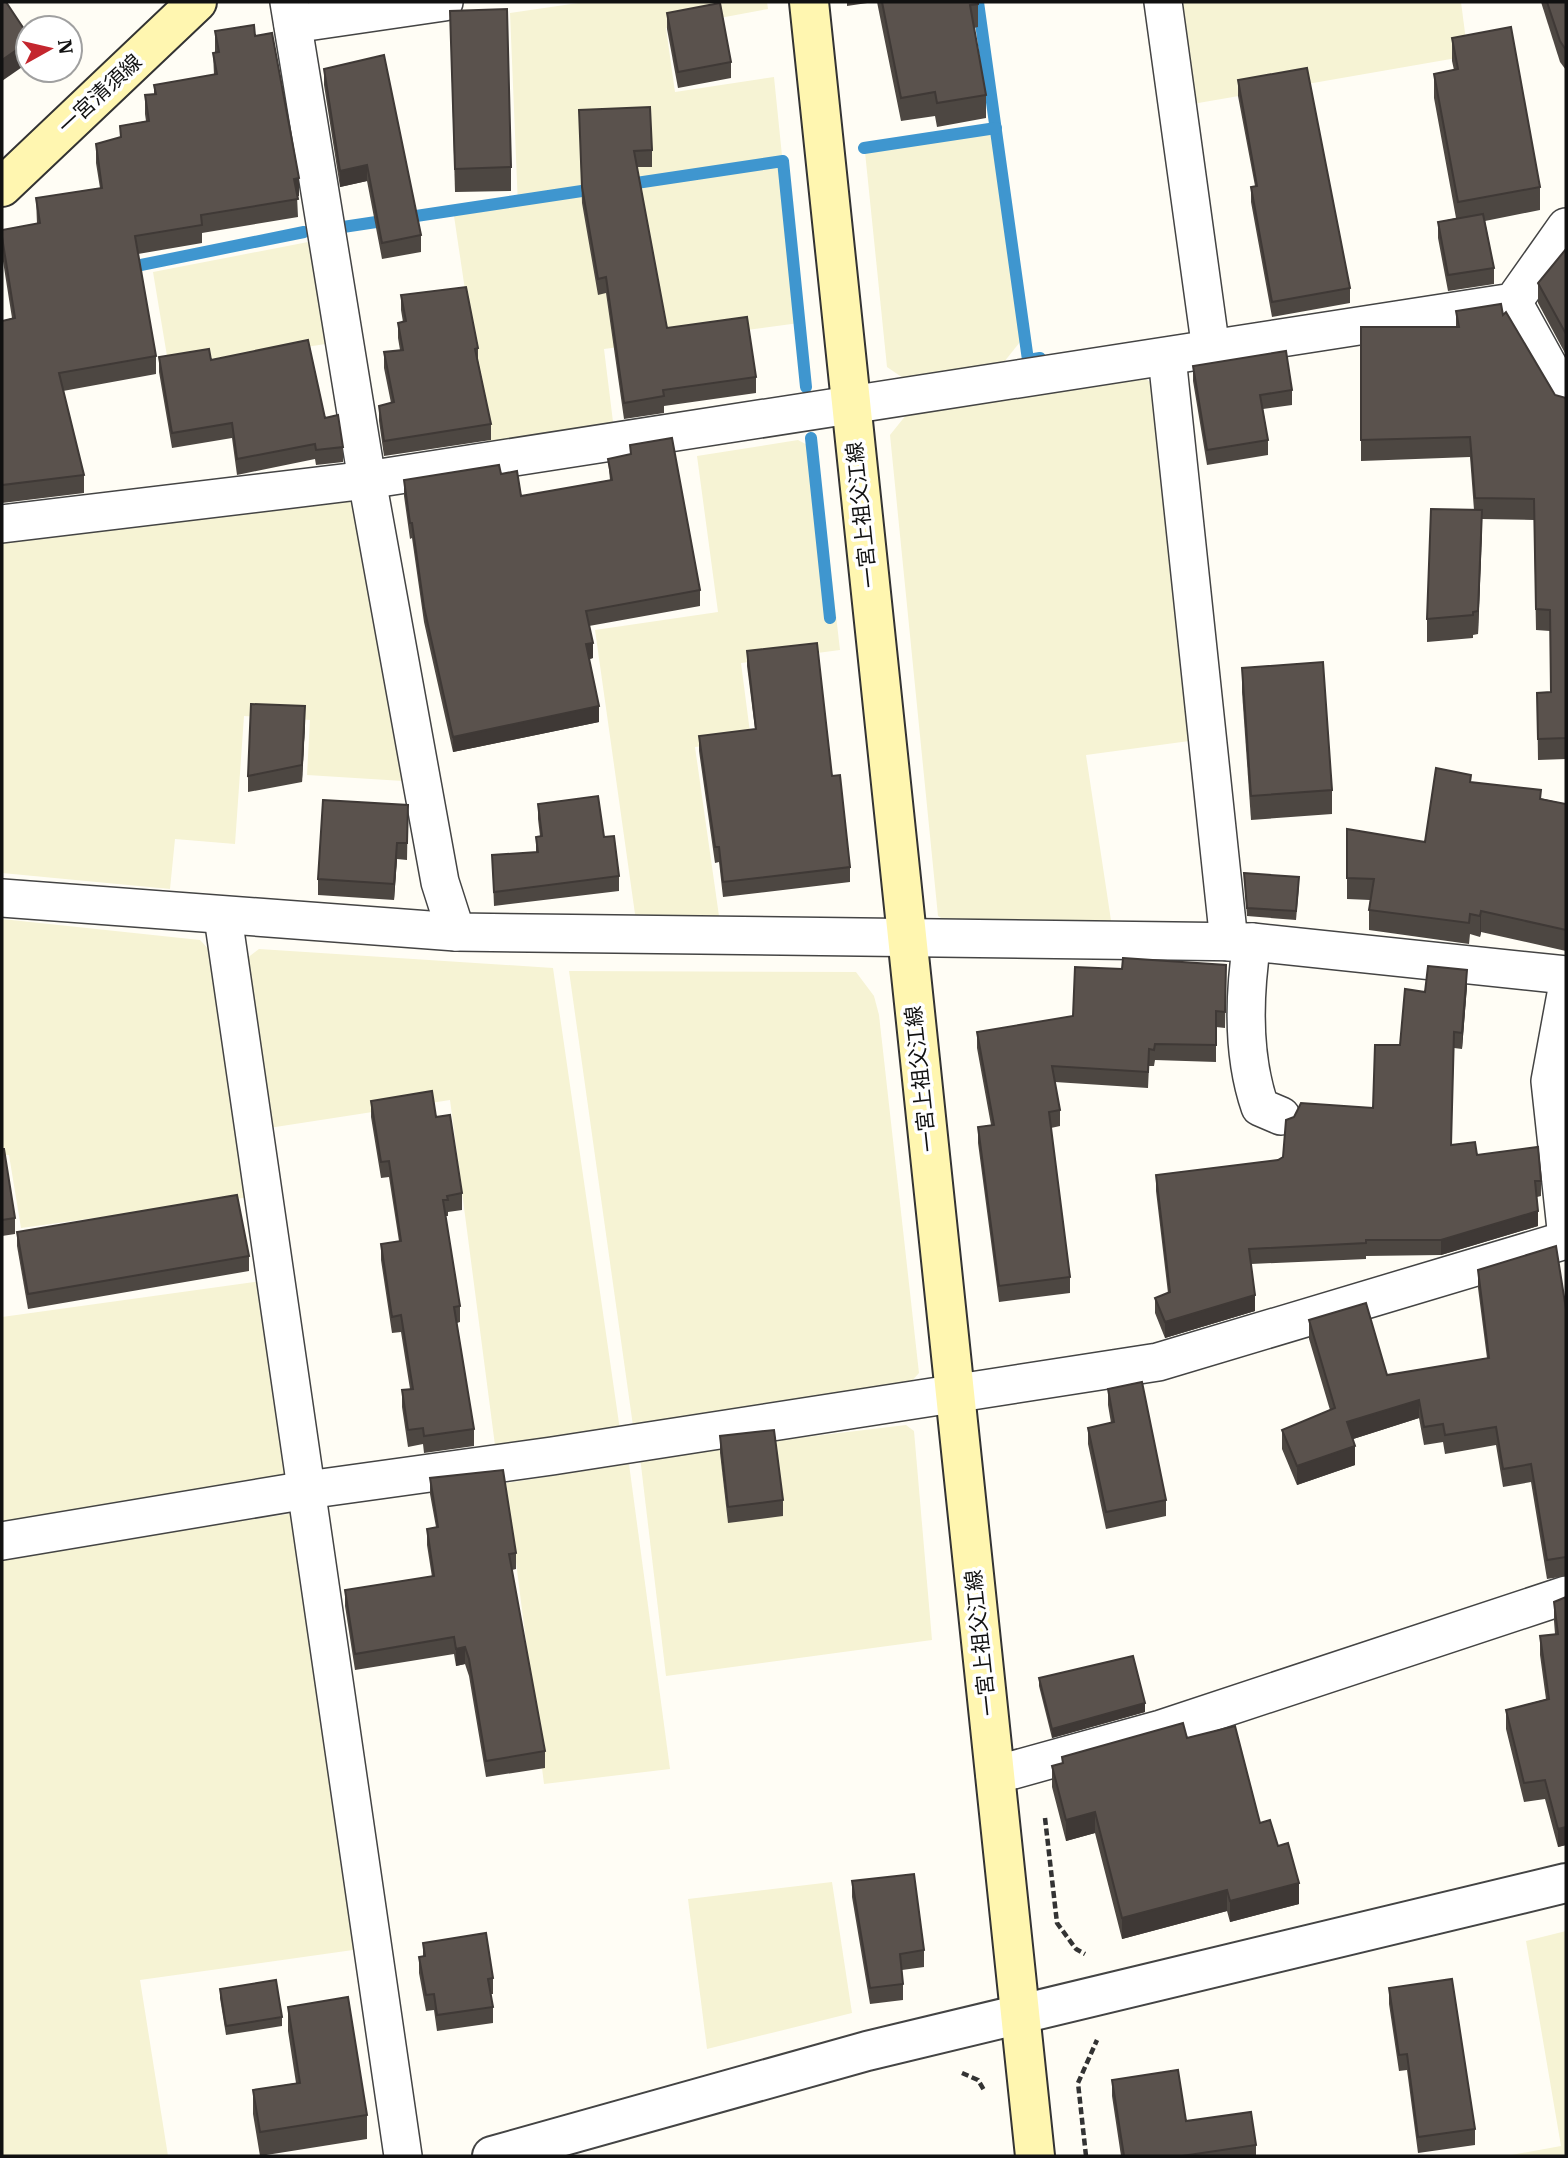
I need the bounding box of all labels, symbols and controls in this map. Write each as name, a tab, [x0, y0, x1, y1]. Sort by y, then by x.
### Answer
north arrow	[14, 14, 84, 84]
text: N	[53, 38, 79, 56]
street label: 一宮清須線	[51, 47, 147, 139]
street label: 一宮上祖父江線	[839, 441, 883, 590]
street label: 一宮上祖父江線	[898, 1005, 942, 1154]
street label: 一宮上祖父江線	[958, 1569, 1002, 1718]

